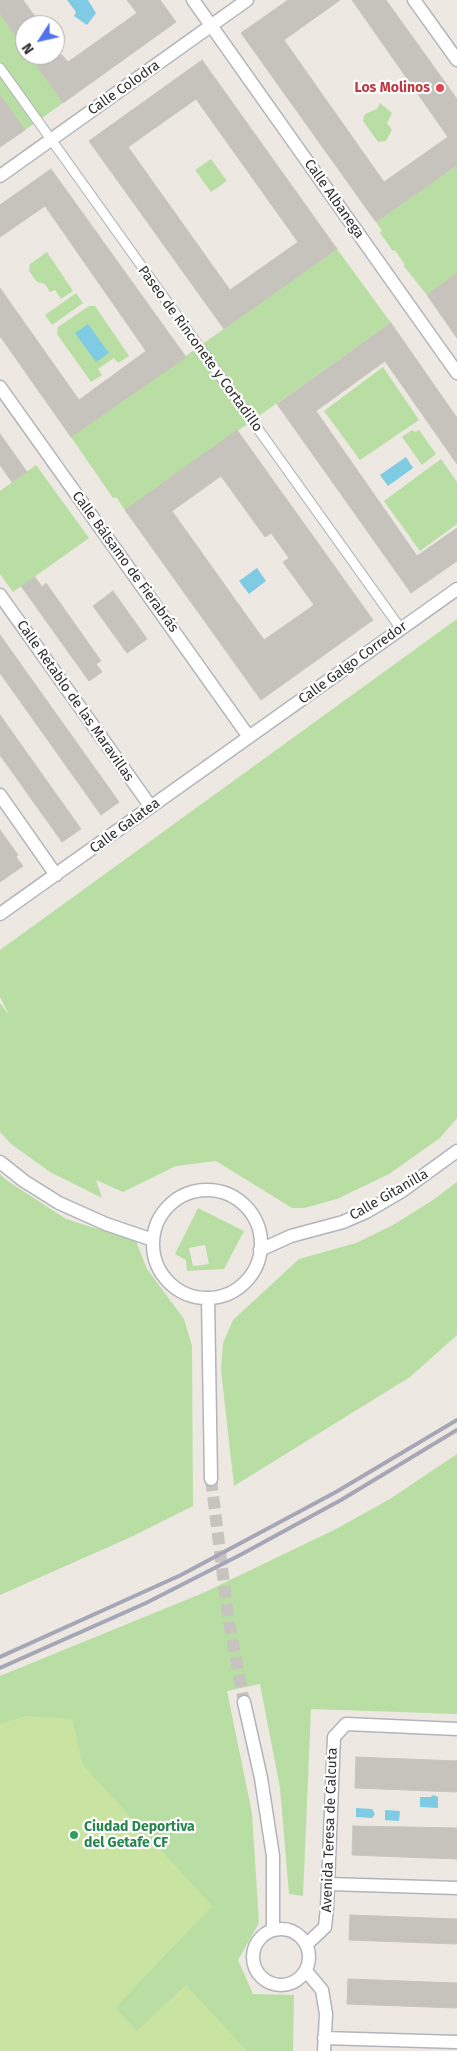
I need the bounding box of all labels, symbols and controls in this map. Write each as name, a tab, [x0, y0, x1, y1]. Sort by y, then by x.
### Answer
north arrow	[15, 15, 65, 65]
text: N	[18, 40, 38, 57]
street label: Calle Colodra	[85, 57, 163, 119]
place label: Los Molinos	[355, 80, 430, 96]
marker: Los Molinos	[434, 82, 446, 94]
street label: Calle Albanega	[300, 156, 368, 242]
street label: Paseo de Rinconete y Cortadillo	[134, 263, 266, 435]
street label: Calle Bálsamo de Fierabrás	[68, 488, 182, 636]
street label: Calle Retablo de las Maravillas	[13, 617, 137, 785]
street label: Calle Galgo Corredor	[296, 618, 410, 708]
street label: Calle Galatea	[87, 795, 163, 857]
street label: Calle Gitanilla	[347, 1166, 431, 1224]
street label: Avenida Teresa de Calcuta	[319, 1747, 341, 1913]
place label: Ciudad Deportiva del Getafe CF	[84, 1819, 195, 1851]
marker: Ciudad Deportiva del Getafe CF	[68, 1829, 80, 1841]

